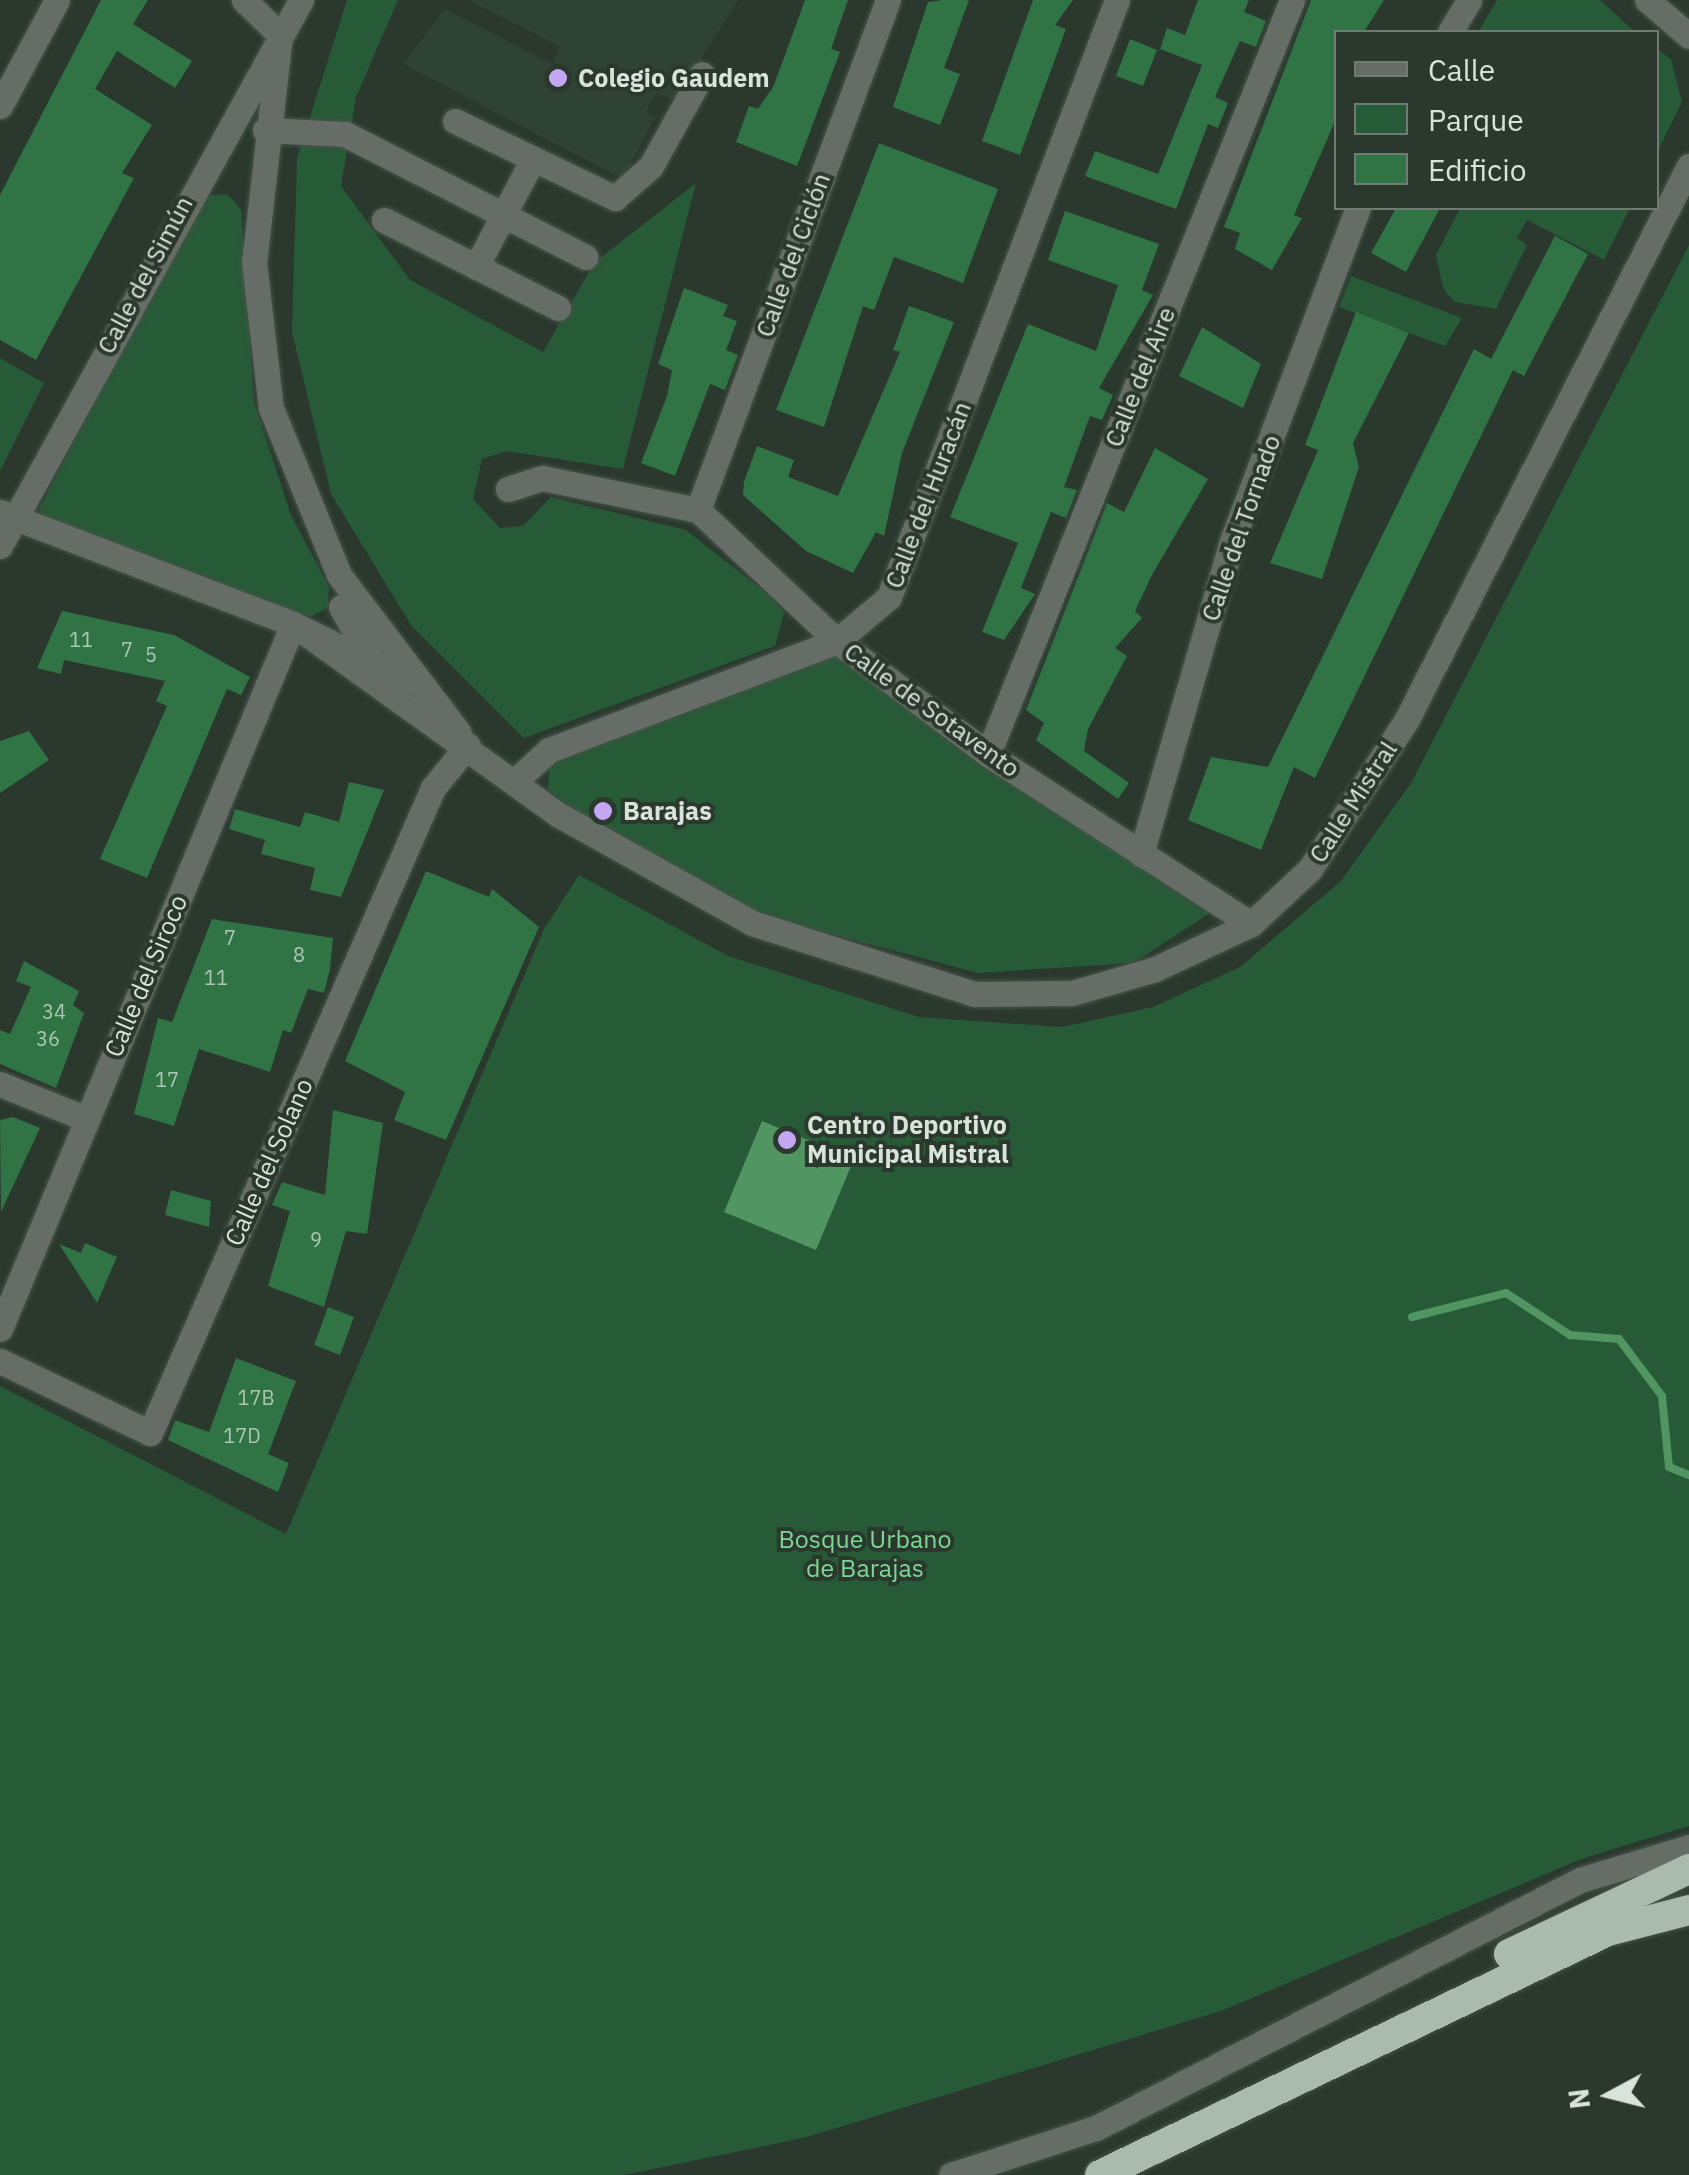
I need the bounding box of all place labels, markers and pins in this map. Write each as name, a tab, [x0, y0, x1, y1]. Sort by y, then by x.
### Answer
place label: Colegio Gaudem	[578, 63, 770, 93]
marker: Colegio Gaudem	[547, 67, 569, 89]
place label: Barajas	[623, 796, 712, 826]
marker: Barajas	[592, 800, 614, 822]
place label: Centro Deportivo Municipal Mistral	[807, 1111, 1009, 1170]
marker: Centro Deportivo Municipal Mistral	[776, 1129, 798, 1151]

